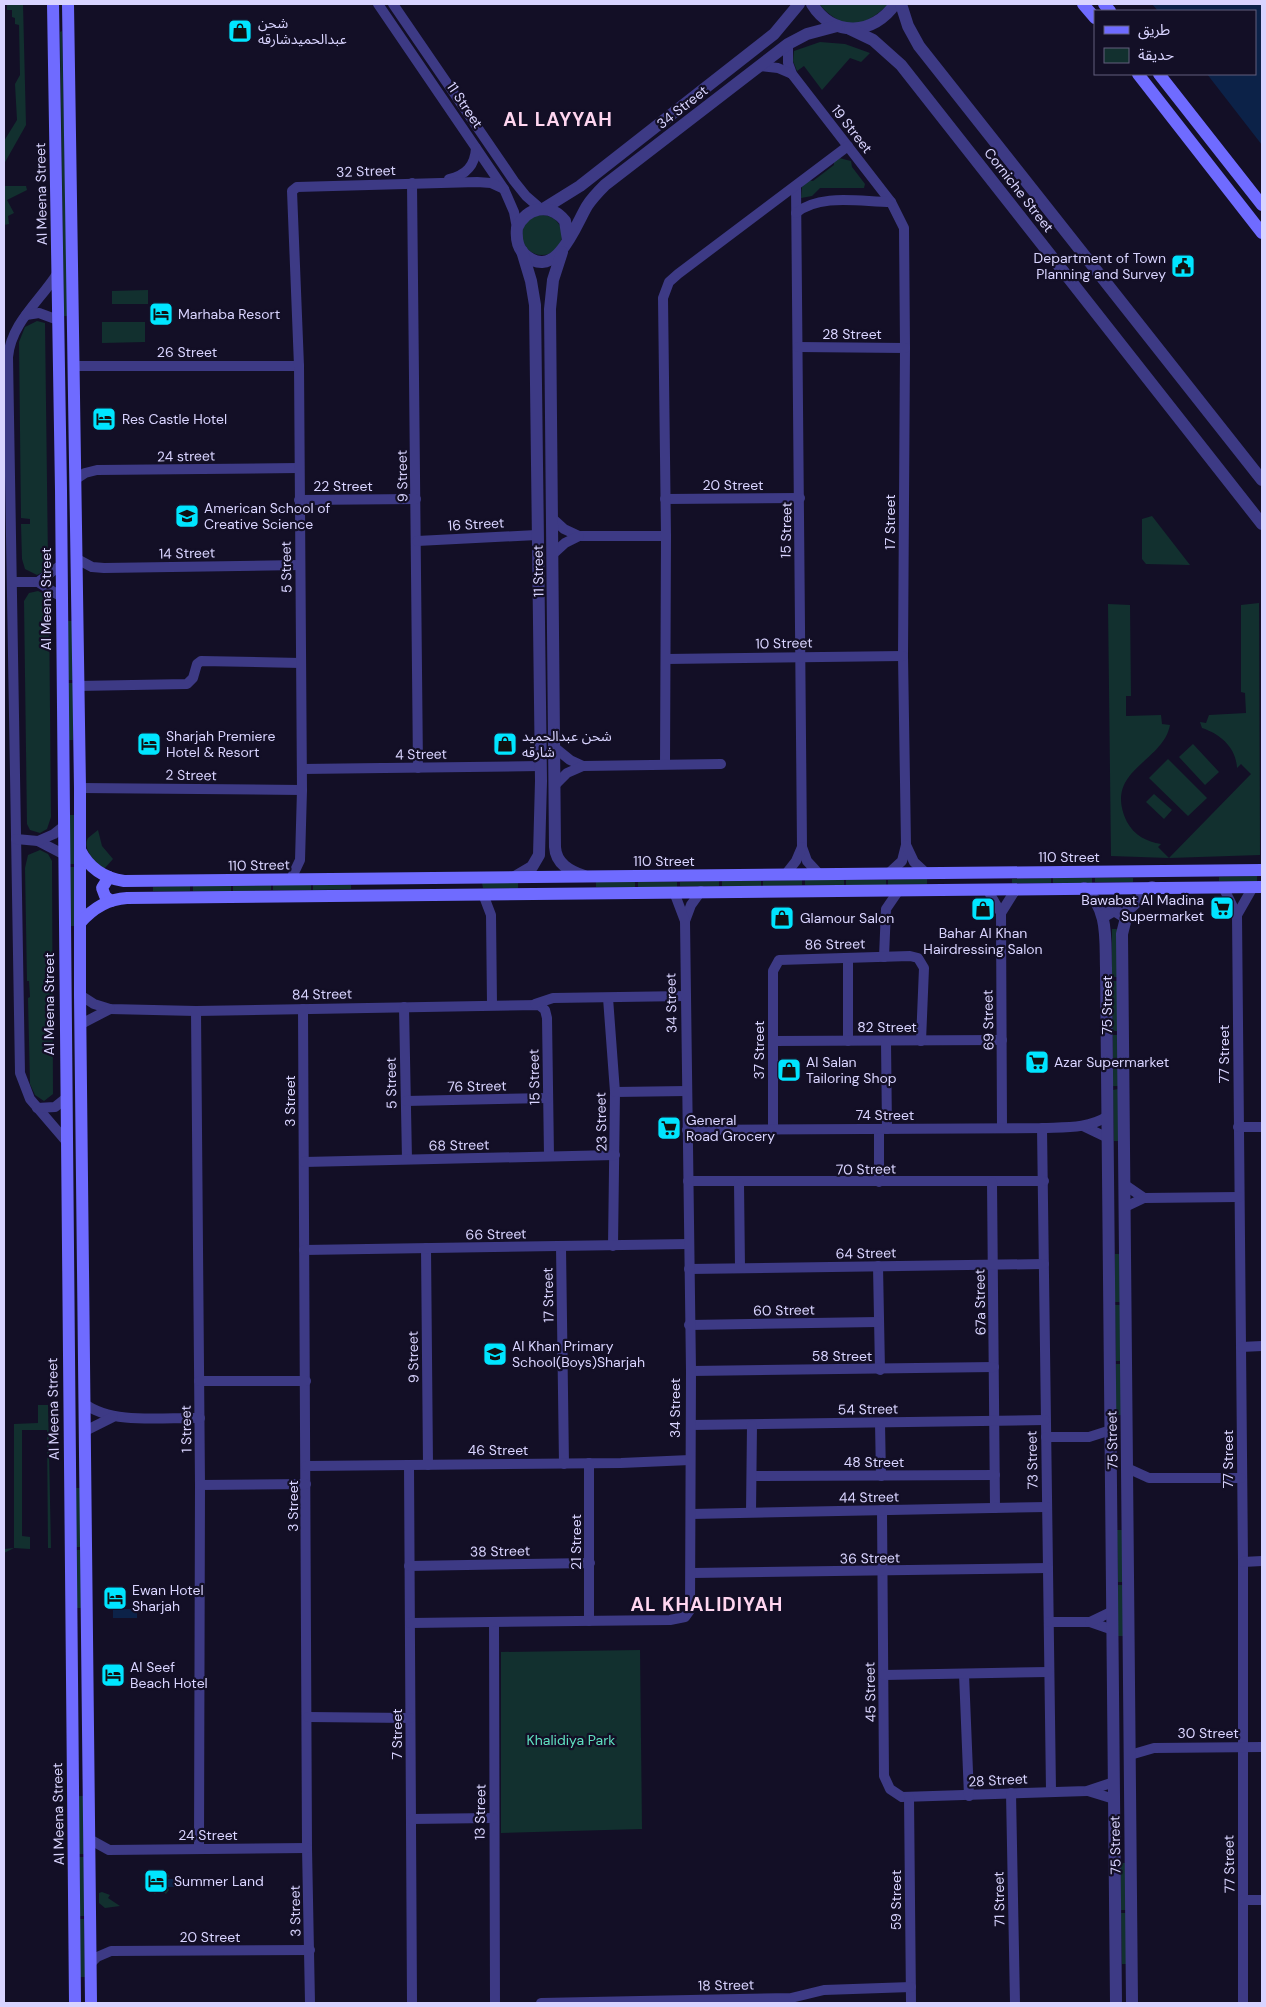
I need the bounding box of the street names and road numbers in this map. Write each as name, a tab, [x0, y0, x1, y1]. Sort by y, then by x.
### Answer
street label: 11 Street	[443, 78, 487, 132]
street label: 34 Street	[653, 81, 711, 133]
street label: 19 Street	[827, 101, 877, 157]
street label: Al Meena Street	[31, 142, 51, 246]
street label: Corniche Street	[980, 144, 1058, 236]
street label: 32 Street	[336, 161, 396, 181]
street label: 28 Street	[822, 325, 882, 343]
street label: 26 Street	[157, 343, 217, 361]
street label: 24 street	[157, 446, 215, 466]
street label: 9 Street	[393, 450, 411, 502]
street label: 20 Street	[703, 476, 763, 494]
street label: 22 Street	[313, 477, 373, 495]
street label: 17 Street	[881, 494, 899, 550]
street label: 15 Street	[777, 502, 795, 558]
street label: 16 Street	[447, 514, 505, 534]
street label: 5 Street	[277, 541, 295, 593]
street label: 14 Street	[159, 544, 215, 562]
street label: 11 Street	[529, 545, 547, 597]
street label: Al Meena Street	[37, 548, 55, 650]
street label: 10 Street	[755, 634, 813, 652]
street label: 4 Street	[395, 745, 447, 763]
street label: 2 Street	[165, 766, 217, 784]
street label: 110 Street	[1038, 848, 1100, 866]
street label: 110 Street	[633, 852, 695, 870]
street label: 110 Street	[228, 855, 290, 875]
street label: 86 Street	[804, 934, 866, 954]
street label: Al Meena Street	[40, 953, 58, 1055]
street label: 34 Street	[661, 973, 681, 1033]
street label: 75 Street	[1098, 975, 1116, 1035]
street label: 84 Street	[292, 984, 352, 1004]
street label: 69 Street	[978, 989, 998, 1051]
street label: 82 Street	[857, 1018, 917, 1036]
street label: 37 Street	[750, 1021, 768, 1079]
street label: 77 Street	[1215, 1025, 1233, 1083]
street label: 15 Street	[525, 1049, 543, 1105]
street label: 5 Street	[382, 1057, 400, 1109]
street label: 3 Street	[281, 1075, 299, 1127]
street label: 76 Street	[447, 1076, 507, 1096]
street label: 23 Street	[591, 1092, 611, 1152]
street label: 74 Street	[856, 1106, 914, 1124]
street label: 68 Street	[428, 1135, 490, 1155]
street label: 70 Street	[836, 1159, 896, 1179]
street label: 66 Street	[465, 1224, 527, 1244]
street label: 64 Street	[835, 1243, 897, 1263]
street label: 17 Street	[539, 1267, 557, 1323]
street label: 67a Street	[970, 1269, 990, 1335]
street label: 60 Street	[753, 1300, 815, 1320]
street label: 9 Street	[404, 1331, 422, 1383]
street label: 58 Street	[812, 1347, 872, 1365]
street label: Al Meena Street	[43, 1357, 63, 1461]
street label: 34 Street	[666, 1378, 684, 1438]
street label: 54 Street	[838, 1399, 898, 1419]
street label: 1 Street	[177, 1405, 195, 1453]
street label: 75 Street	[1102, 1410, 1122, 1470]
street label: 73 Street	[1022, 1430, 1042, 1490]
street label: 77 Street	[1219, 1430, 1237, 1488]
street label: 46 Street	[468, 1441, 528, 1459]
street label: 48 Street	[844, 1453, 904, 1471]
street label: 3 Street	[284, 1480, 302, 1532]
street label: 44 Street	[839, 1487, 899, 1507]
street label: 21 Street	[567, 1514, 585, 1570]
street label: 38 Street	[470, 1541, 530, 1561]
street label: 36 Street	[840, 1548, 900, 1568]
street label: 45 Street	[860, 1662, 880, 1722]
street label: 7 Street	[388, 1709, 406, 1759]
street label: 30 Street	[1177, 1724, 1239, 1742]
street label: Al Meena Street	[48, 1762, 68, 1866]
street label: 28 Street	[968, 1769, 1028, 1791]
street label: 13 Street	[471, 1784, 489, 1840]
street label: 75 Street	[1105, 1815, 1125, 1875]
street label: 24 Street	[178, 1826, 238, 1844]
street label: 77 Street	[1219, 1835, 1239, 1893]
street label: 59 Street	[887, 1870, 905, 1930]
street label: 71 Street	[990, 1871, 1008, 1927]
street label: 3 Street	[286, 1885, 304, 1937]
street label: 20 Street	[180, 1928, 240, 1946]
street label: 18 Street	[698, 1976, 754, 1994]

